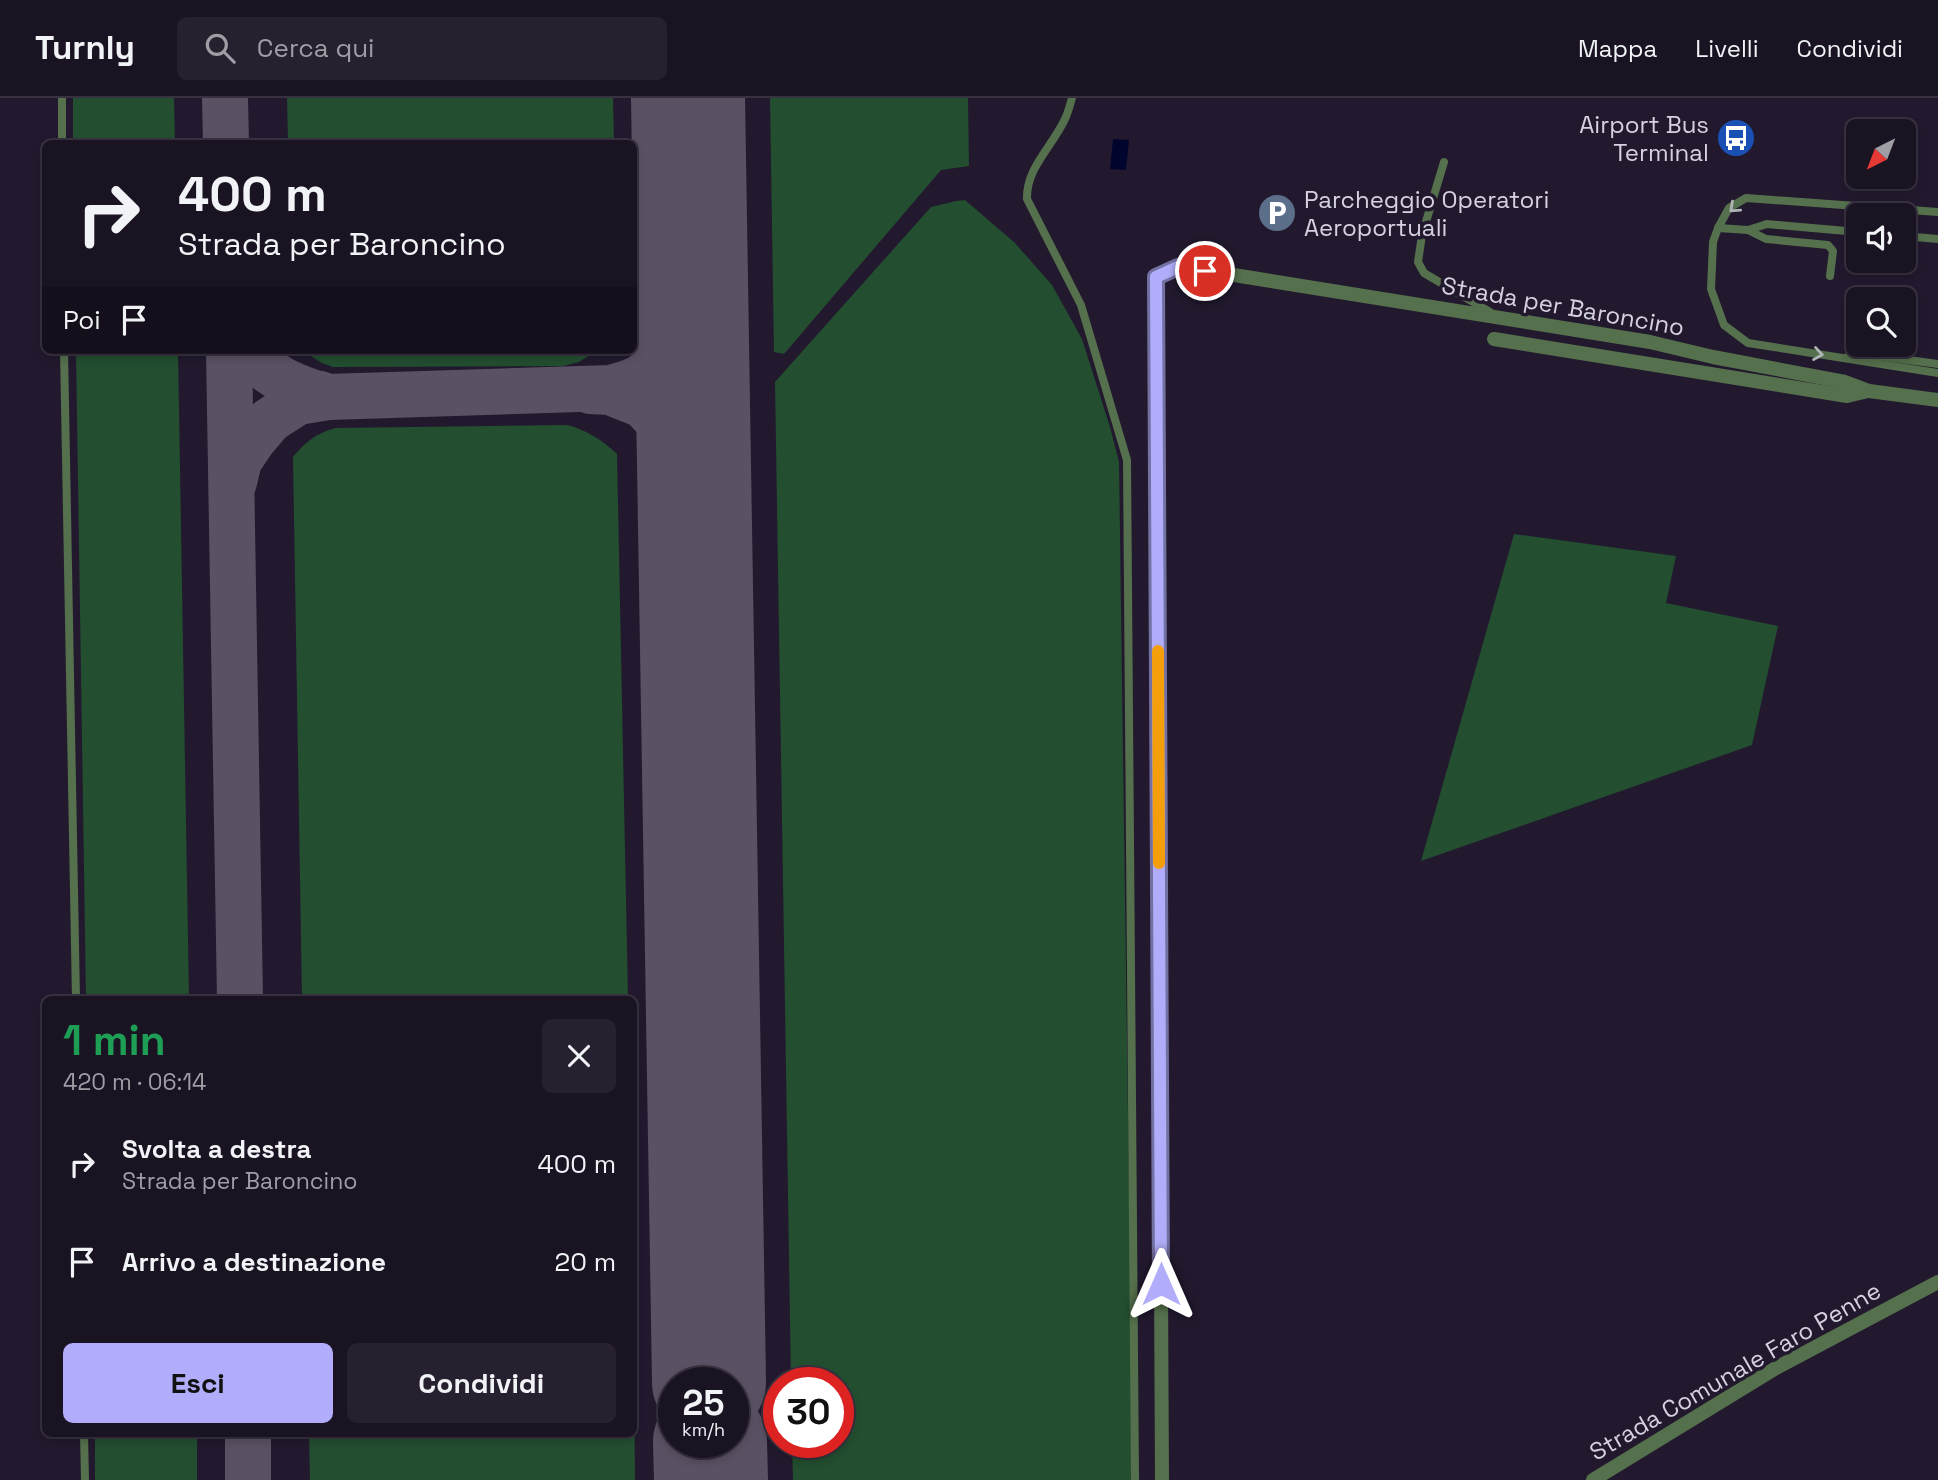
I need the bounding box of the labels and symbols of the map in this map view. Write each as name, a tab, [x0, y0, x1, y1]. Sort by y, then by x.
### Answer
place label: Airport Bus Terminal	[1579, 109, 1709, 168]
bus stop icon: Airport Bus Terminal	[1715, 117, 1757, 159]
north arrow	[1846, 119, 1916, 189]
place label: Parcheggio Operatori Aeroportuali	[1304, 184, 1549, 243]
parking icon: Parcheggio Operatori Aeroportuali	[1256, 192, 1298, 234]
one-way arrow	[1729, 200, 1742, 212]
pin	[1175, 241, 1235, 301]
street label: Strada per Baroncino	[1439, 269, 1687, 343]
one-way arrow	[1812, 346, 1824, 361]
position arrow	[1124, 1247, 1198, 1321]
street label: Strada Comunale Faro Penne	[1584, 1275, 1886, 1467]
speed limit sign: 30	[763, 1367, 854, 1458]

